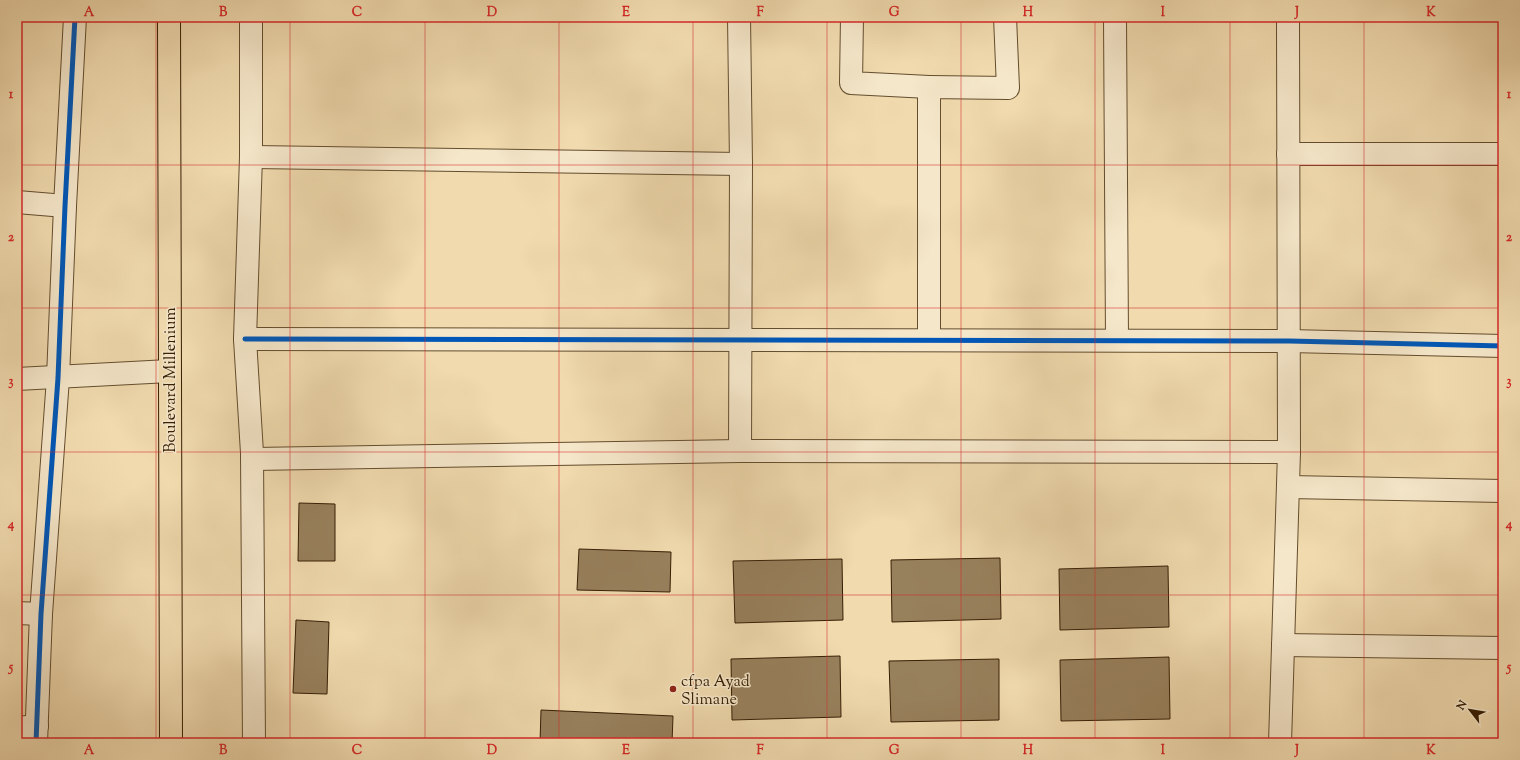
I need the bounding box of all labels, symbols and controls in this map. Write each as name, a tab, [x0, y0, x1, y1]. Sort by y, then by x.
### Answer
text: A	[84, 4, 95, 22]
text: B	[219, 4, 228, 22]
text: C	[352, 4, 362, 22]
text: D	[487, 4, 497, 22]
text: E	[622, 4, 630, 22]
text: F	[756, 4, 764, 22]
text: G	[889, 4, 900, 22]
text: H	[1023, 4, 1034, 22]
text: I	[1161, 4, 1166, 22]
text: J	[1294, 4, 1299, 22]
text: K	[1426, 4, 1436, 22]
text: 1	[9, 86, 14, 104]
text: 1	[1507, 86, 1512, 104]
text: 2	[8, 229, 15, 247]
text: 2	[1506, 229, 1513, 247]
street label: Boulevard Millenium	[160, 307, 183, 453]
text: 3	[8, 373, 14, 391]
text: 3	[1506, 373, 1512, 391]
text: 4	[7, 516, 15, 534]
text: 4	[1505, 516, 1513, 534]
text: 5	[8, 659, 14, 677]
text: 5	[1506, 659, 1512, 677]
place label: cfpa Ayad Slimane	[681, 671, 750, 712]
marker: cfpa Ayad Slimane	[668, 684, 678, 694]
north arrow	[1450, 690, 1490, 730]
text: N	[1453, 697, 1472, 714]
text: A	[84, 742, 95, 760]
text: B	[219, 742, 228, 760]
text: C	[352, 742, 362, 760]
text: D	[487, 742, 497, 760]
text: E	[622, 742, 630, 760]
text: F	[756, 742, 764, 760]
text: G	[889, 742, 900, 760]
text: H	[1023, 742, 1034, 760]
text: I	[1161, 742, 1166, 760]
text: J	[1294, 742, 1299, 760]
text: K	[1426, 742, 1436, 760]

